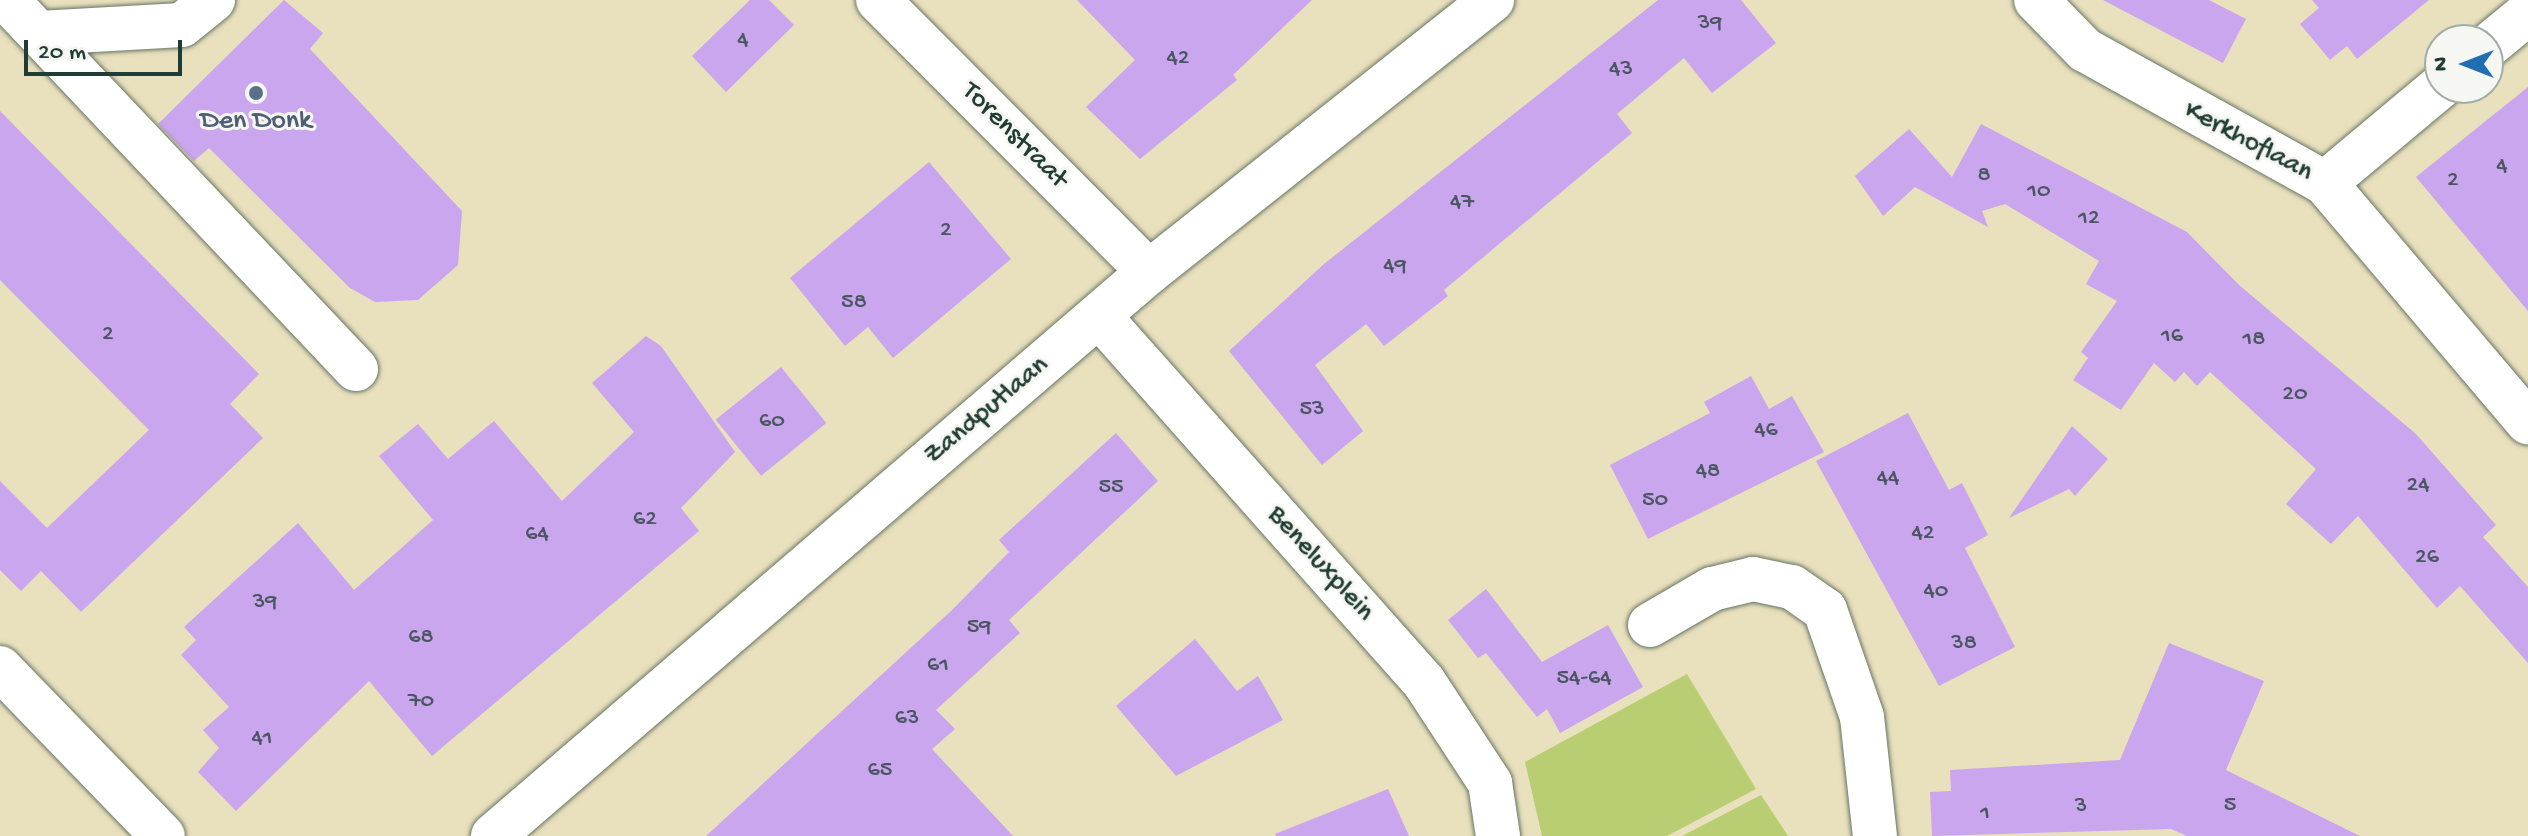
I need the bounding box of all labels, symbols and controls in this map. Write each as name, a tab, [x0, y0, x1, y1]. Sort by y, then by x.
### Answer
house number: 39	[1698, 10, 1722, 38]
scale bar	[28, 24, 186, 74]
north arrow	[2424, 24, 2504, 104]
house number: 4	[737, 27, 749, 55]
text: 20 m	[38, 39, 86, 68]
house number: 42	[1166, 45, 1190, 73]
house number: 43	[1609, 56, 1633, 84]
text: N	[2429, 57, 2455, 71]
street label: Torenstraat	[954, 76, 1074, 196]
marker: Den Donk	[247, 84, 265, 102]
street label: Kerkhoflaan	[2178, 94, 2318, 190]
place label: Den Donk	[200, 105, 312, 139]
house number: 4	[2496, 153, 2508, 181]
house number: 8	[1977, 162, 1991, 190]
house number: 2	[2447, 167, 2459, 195]
house number: 10	[2027, 178, 2051, 206]
house number: 47	[1450, 189, 1474, 217]
house number: 12	[2078, 205, 2100, 233]
house number: 2	[940, 217, 952, 245]
house number: 49	[1383, 253, 1407, 281]
house number: 58	[841, 289, 867, 317]
house number: 2	[102, 321, 114, 349]
house number: 16	[2161, 323, 2183, 351]
house number: 18	[2243, 326, 2265, 354]
street label: Zandputlaan	[918, 349, 1056, 473]
house number: 20	[2282, 381, 2308, 409]
house number: 53	[1299, 396, 1325, 424]
house number: 60	[759, 408, 785, 436]
house number: 46	[1754, 417, 1778, 445]
house number: 48	[1696, 458, 1720, 486]
house number: 44	[1877, 465, 1899, 493]
house number: 24	[2406, 472, 2430, 500]
house number: 55	[1098, 474, 1124, 502]
house number: 50	[1642, 487, 1668, 515]
street label: Beneluxplein	[1259, 499, 1381, 629]
house number: 62	[633, 506, 657, 534]
house number: 42	[1911, 520, 1935, 548]
house number: 64	[525, 521, 549, 549]
house number: 26	[2415, 544, 2439, 572]
house number: 40	[1924, 578, 1948, 606]
house number: 39	[253, 589, 277, 617]
house number: 59	[967, 614, 991, 642]
house number: 68	[408, 624, 434, 652]
house number: 38	[1951, 630, 1977, 658]
house number: 61	[927, 652, 949, 680]
house number: 54-64	[1556, 665, 1612, 693]
house number: 70	[408, 688, 434, 716]
house number: 63	[895, 705, 919, 733]
house number: 41	[251, 725, 273, 753]
house number: 65	[868, 757, 892, 785]
house number: 5	[2224, 792, 2236, 820]
house number: 3	[2075, 793, 2087, 821]
house number: 1	[1980, 800, 1990, 828]

